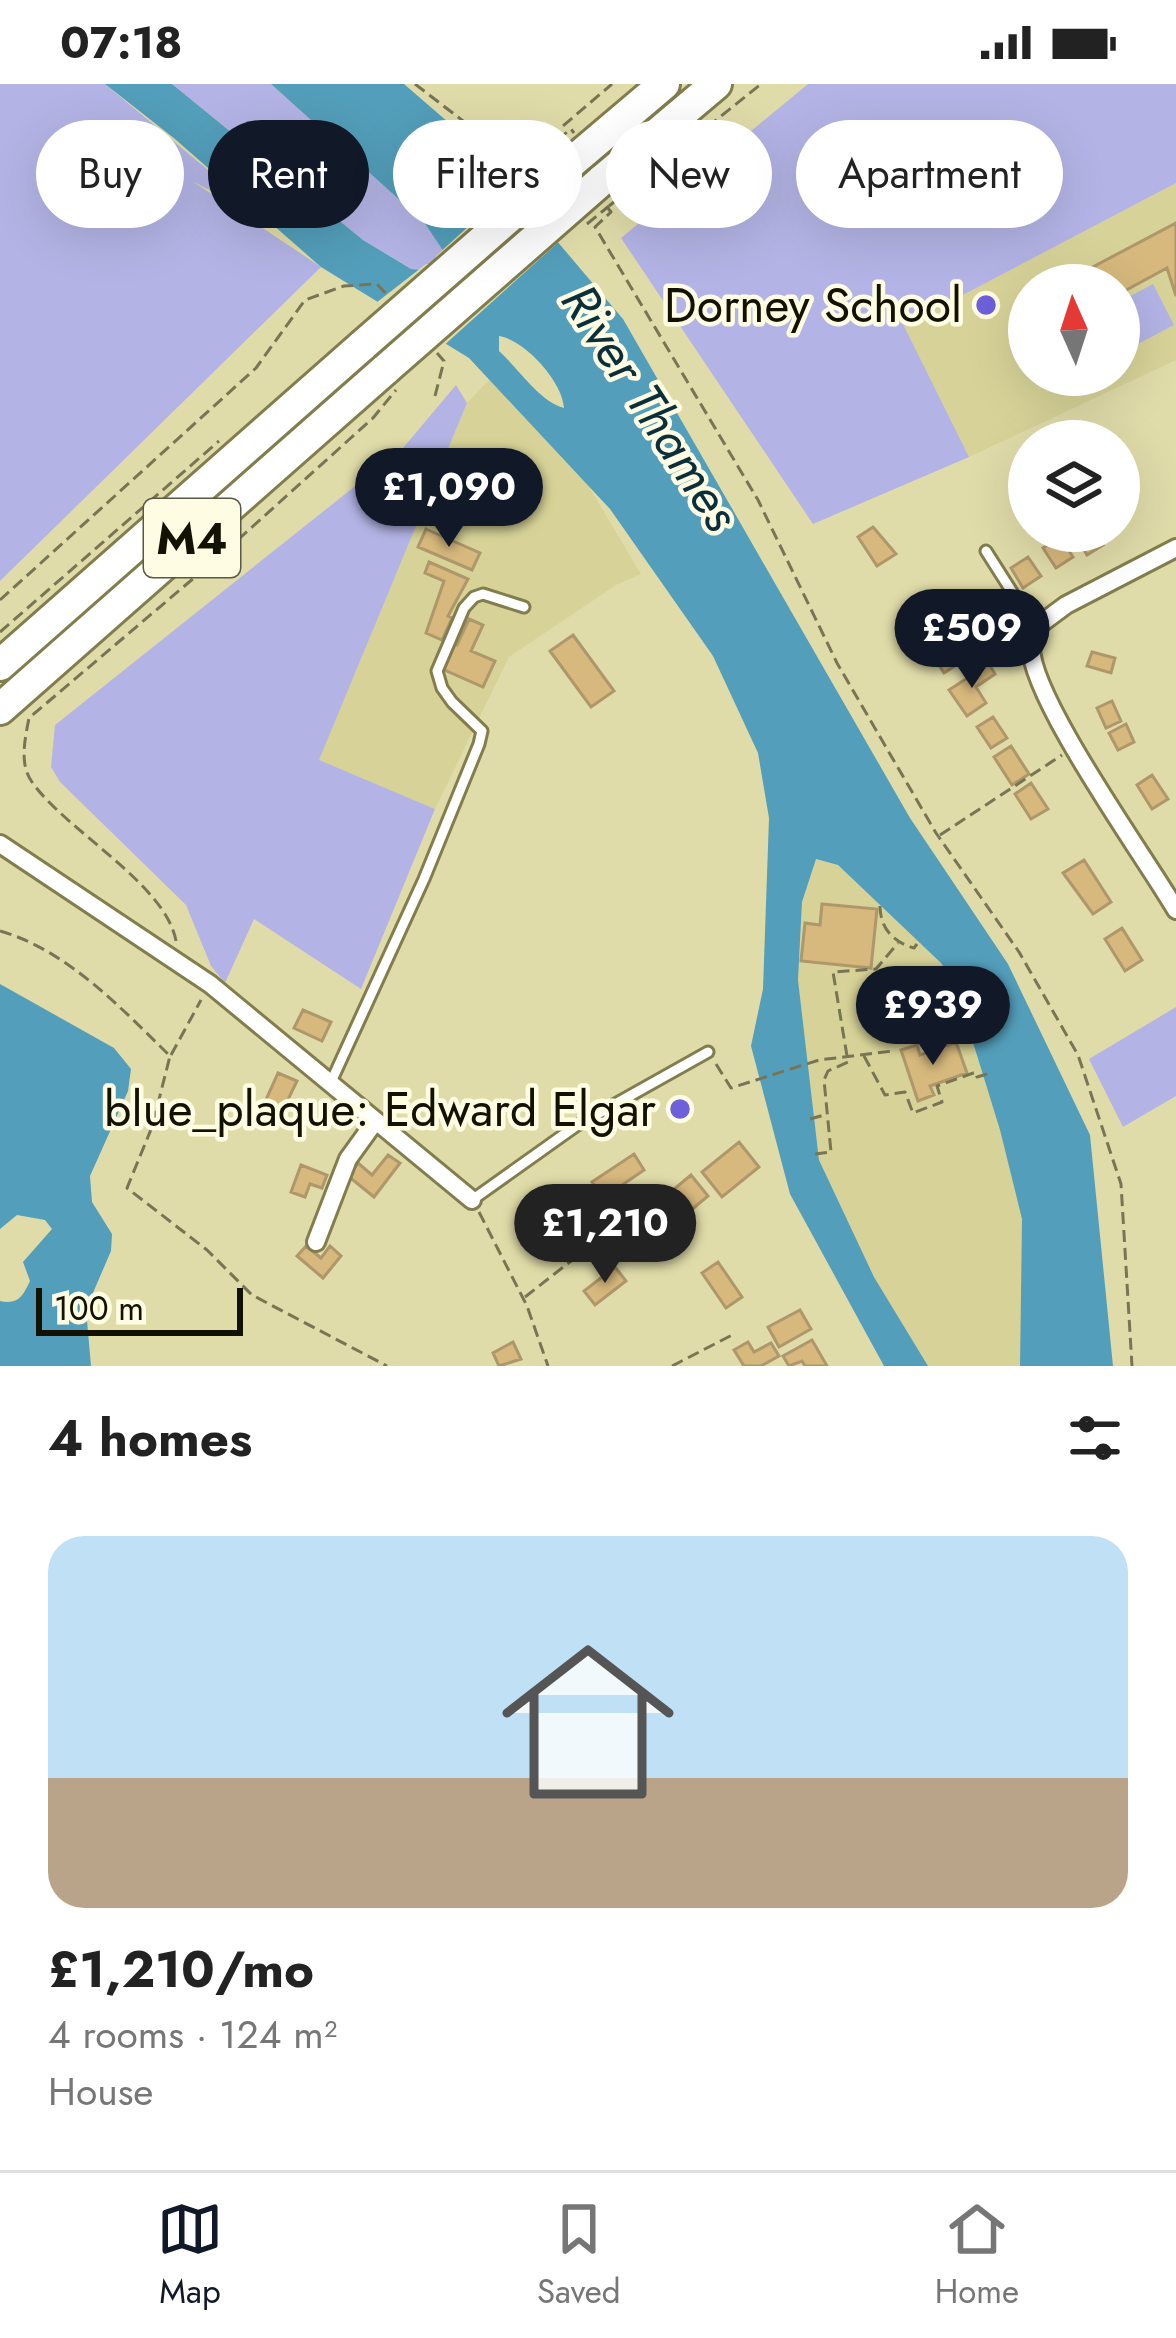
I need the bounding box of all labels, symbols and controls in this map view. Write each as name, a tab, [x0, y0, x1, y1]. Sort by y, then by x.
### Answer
text: 07:18	[60, 10, 183, 75]
chip: Buy	[36, 120, 184, 228]
chip: Rent	[208, 120, 369, 228]
chip: Filters	[393, 120, 582, 228]
chip: New	[606, 120, 772, 228]
chip: Apartment	[796, 120, 1063, 228]
north arrow	[1008, 264, 1140, 396]
map controls	[1008, 264, 1140, 552]
water label: River Thames	[544, 269, 759, 546]
place label: Dorney School	[664, 271, 962, 340]
marker: Dorney School	[973, 292, 999, 318]
button: layers	[1008, 420, 1140, 552]
pin: £1,090	[351, 448, 547, 550]
text: £1,090	[382, 458, 516, 515]
road number: M4	[144, 499, 240, 577]
pin: £509	[901, 589, 1043, 691]
text: £509	[922, 599, 1022, 656]
pin: £939	[862, 966, 1004, 1068]
text: £939	[883, 976, 983, 1033]
place label: blue_plaque: Edward Elgar	[104, 1075, 657, 1144]
marker: blue_plaque: Edward Elgar	[667, 1096, 693, 1122]
pin: £1,210	[507, 1184, 703, 1286]
text: £1,210	[541, 1194, 669, 1251]
scale bar	[36, 1282, 243, 1335]
text: 100 m	[54, 1285, 144, 1332]
text: 4 homes	[48, 1401, 252, 1475]
icon: filters	[1062, 1405, 1128, 1471]
icon: home	[480, 1614, 696, 1830]
text: £1,210/mo	[48, 1932, 314, 2006]
text: 4 rooms · 124 m²	[48, 2006, 337, 2063]
text: House	[48, 2063, 153, 2120]
tab: Map	[157, 2196, 223, 2315]
tab: Saved	[537, 2196, 621, 2315]
tab: Home	[935, 2196, 1019, 2315]

